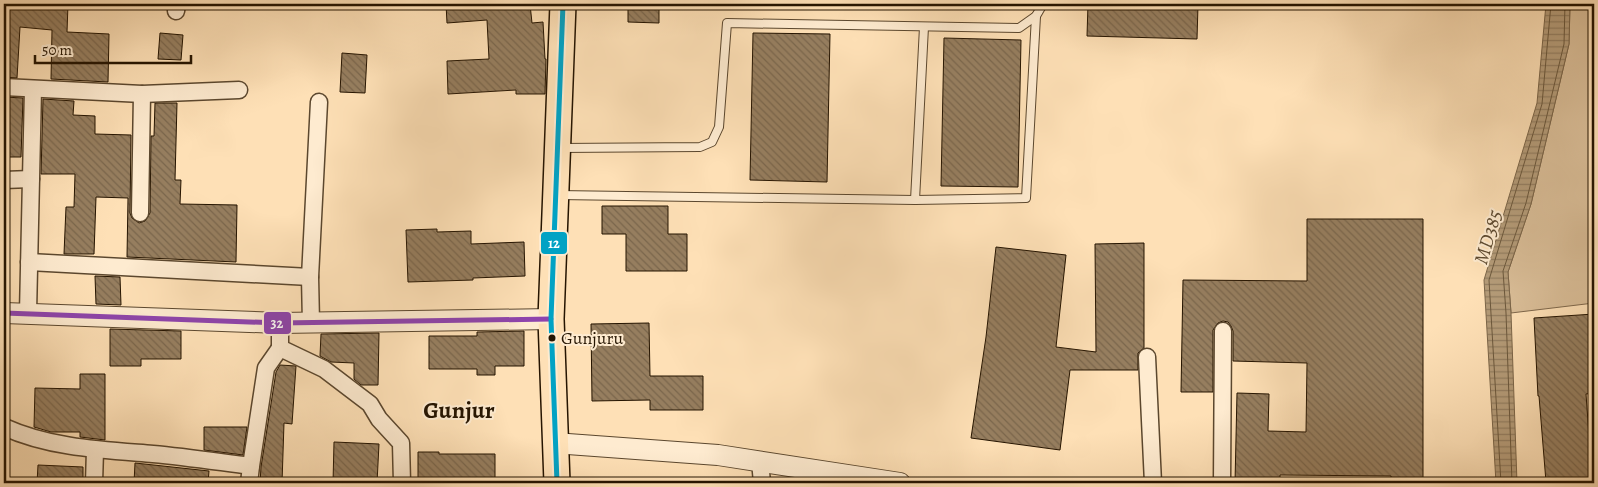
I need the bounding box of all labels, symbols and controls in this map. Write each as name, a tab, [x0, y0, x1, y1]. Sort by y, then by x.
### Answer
scale bar	[35, 32, 191, 64]
text: 50 m	[42, 40, 72, 60]
water label: MD385	[1467, 206, 1509, 267]
line badge: 12	[540, 231, 568, 255]
text: 12	[548, 234, 560, 253]
line badge: 32	[263, 311, 292, 335]
text: 32	[271, 314, 284, 333]
place label: Gunjuru	[561, 326, 623, 350]
marker: Gunjuru	[547, 333, 557, 343]
district label: Gunjur	[423, 394, 495, 426]

